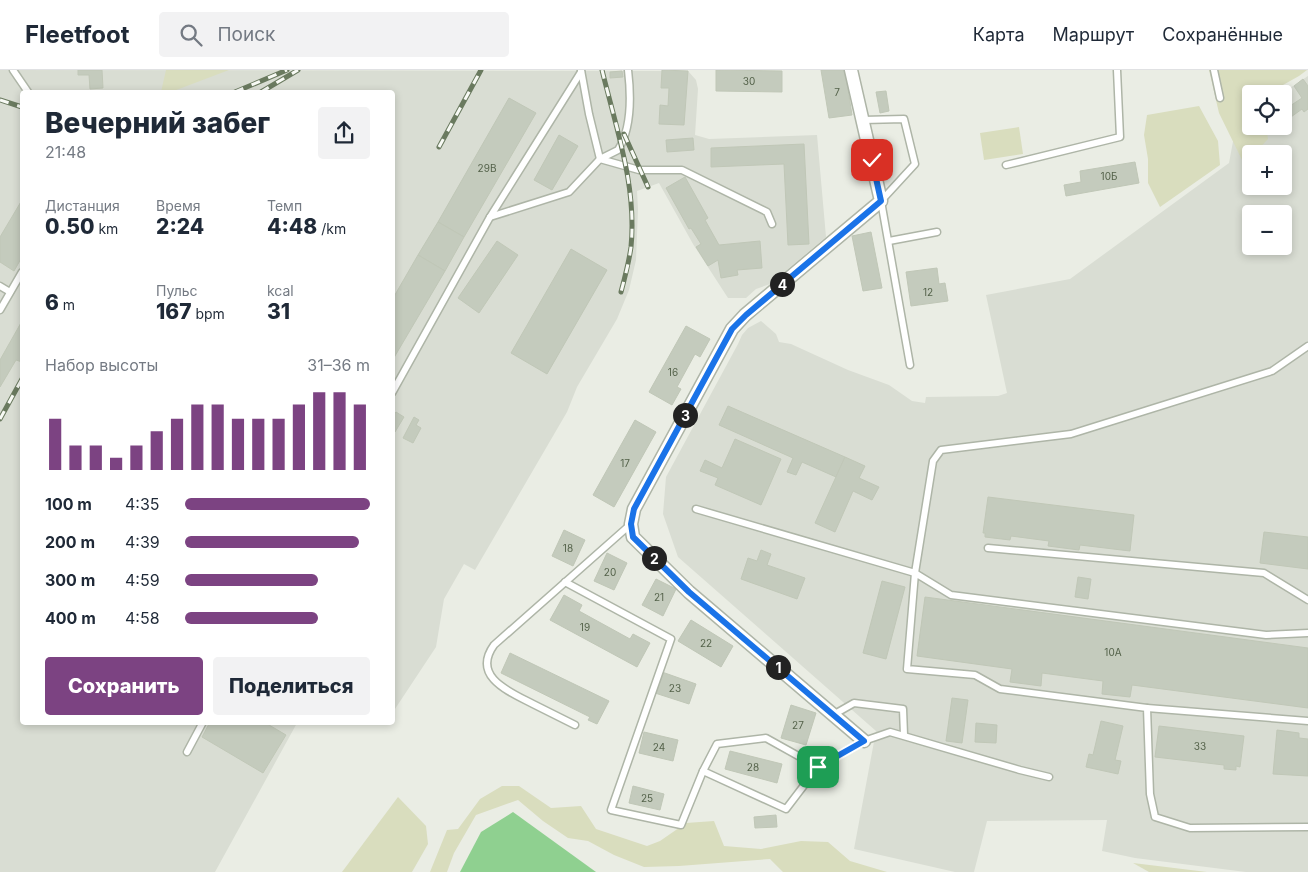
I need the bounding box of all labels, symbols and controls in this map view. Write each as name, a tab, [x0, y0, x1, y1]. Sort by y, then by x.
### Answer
search box	[159, 12, 509, 57]
text: Fleetfoot	[25, 20, 129, 49]
icon: search	[177, 21, 205, 49]
text: Поиск	[217, 23, 275, 46]
text: Карта	[973, 24, 1025, 45]
text: Маршрут	[1053, 24, 1134, 45]
text: Сохранённые	[1162, 24, 1283, 45]
house number: 30	[743, 75, 755, 87]
map controls	[1242, 85, 1292, 255]
button: locate	[1242, 85, 1292, 135]
house number: 7	[834, 86, 840, 98]
text: Вечерний забег	[45, 106, 270, 140]
button: share	[318, 107, 370, 159]
pin	[851, 139, 893, 181]
text: 21:48	[45, 142, 86, 162]
button: +	[1242, 145, 1292, 195]
icon: check	[858, 146, 886, 174]
house number: 29В	[478, 162, 496, 174]
house number: 10Б	[1101, 170, 1117, 182]
text: Дистанция	[45, 197, 120, 214]
text: Время	[156, 197, 200, 214]
text: Темп	[267, 197, 302, 214]
button: −	[1242, 205, 1292, 255]
text: 0.50	[45, 214, 94, 239]
text: 2:24	[156, 214, 204, 239]
text: 4:48	[267, 214, 317, 239]
text: km	[94, 220, 118, 237]
text: /km	[317, 220, 346, 237]
pin: 4	[770, 272, 794, 296]
text: 4	[778, 276, 787, 293]
text: Пульс	[156, 282, 198, 299]
text: kcal	[267, 282, 294, 299]
house number: 12	[923, 286, 933, 298]
text: 6	[45, 290, 59, 315]
text: m	[59, 296, 75, 313]
text: 167	[156, 299, 192, 324]
text: 31	[267, 299, 290, 324]
text: bpm	[192, 305, 225, 322]
text: Набор высоты	[45, 355, 158, 375]
text: 31–36 m	[307, 355, 370, 375]
house number: 16	[668, 366, 678, 378]
pin: 3	[672, 402, 698, 428]
text: 3	[681, 407, 690, 424]
house number: 17	[620, 457, 630, 469]
text: 100 m	[45, 494, 92, 514]
text: 4:35	[125, 494, 160, 514]
text: 200 m	[45, 532, 95, 552]
text: 4:39	[125, 532, 160, 552]
house number: 18	[563, 542, 573, 554]
pin: 2	[642, 546, 666, 570]
text: 2	[650, 550, 659, 567]
house number: 20	[604, 566, 616, 578]
text: 300 m	[45, 570, 95, 590]
text: 4:59	[125, 570, 160, 590]
house number: 21	[654, 591, 664, 603]
text: 400 m	[45, 608, 96, 628]
text: 4:58	[125, 608, 160, 628]
house number: 19	[580, 621, 590, 633]
house number: 22	[700, 637, 712, 649]
house number: 10А	[1104, 646, 1122, 658]
pin: 1	[766, 654, 790, 680]
button: Сохранить	[45, 657, 203, 715]
button: Поделиться	[213, 657, 370, 715]
text: 1	[775, 659, 782, 676]
house number: 23	[669, 682, 681, 694]
house number: 27	[792, 719, 804, 731]
house number: 33	[1194, 740, 1206, 752]
house number: 24	[653, 741, 665, 753]
pin	[797, 746, 839, 788]
icon: arrive	[804, 753, 832, 781]
house number: 28	[747, 761, 759, 773]
house number: 25	[641, 792, 653, 804]

